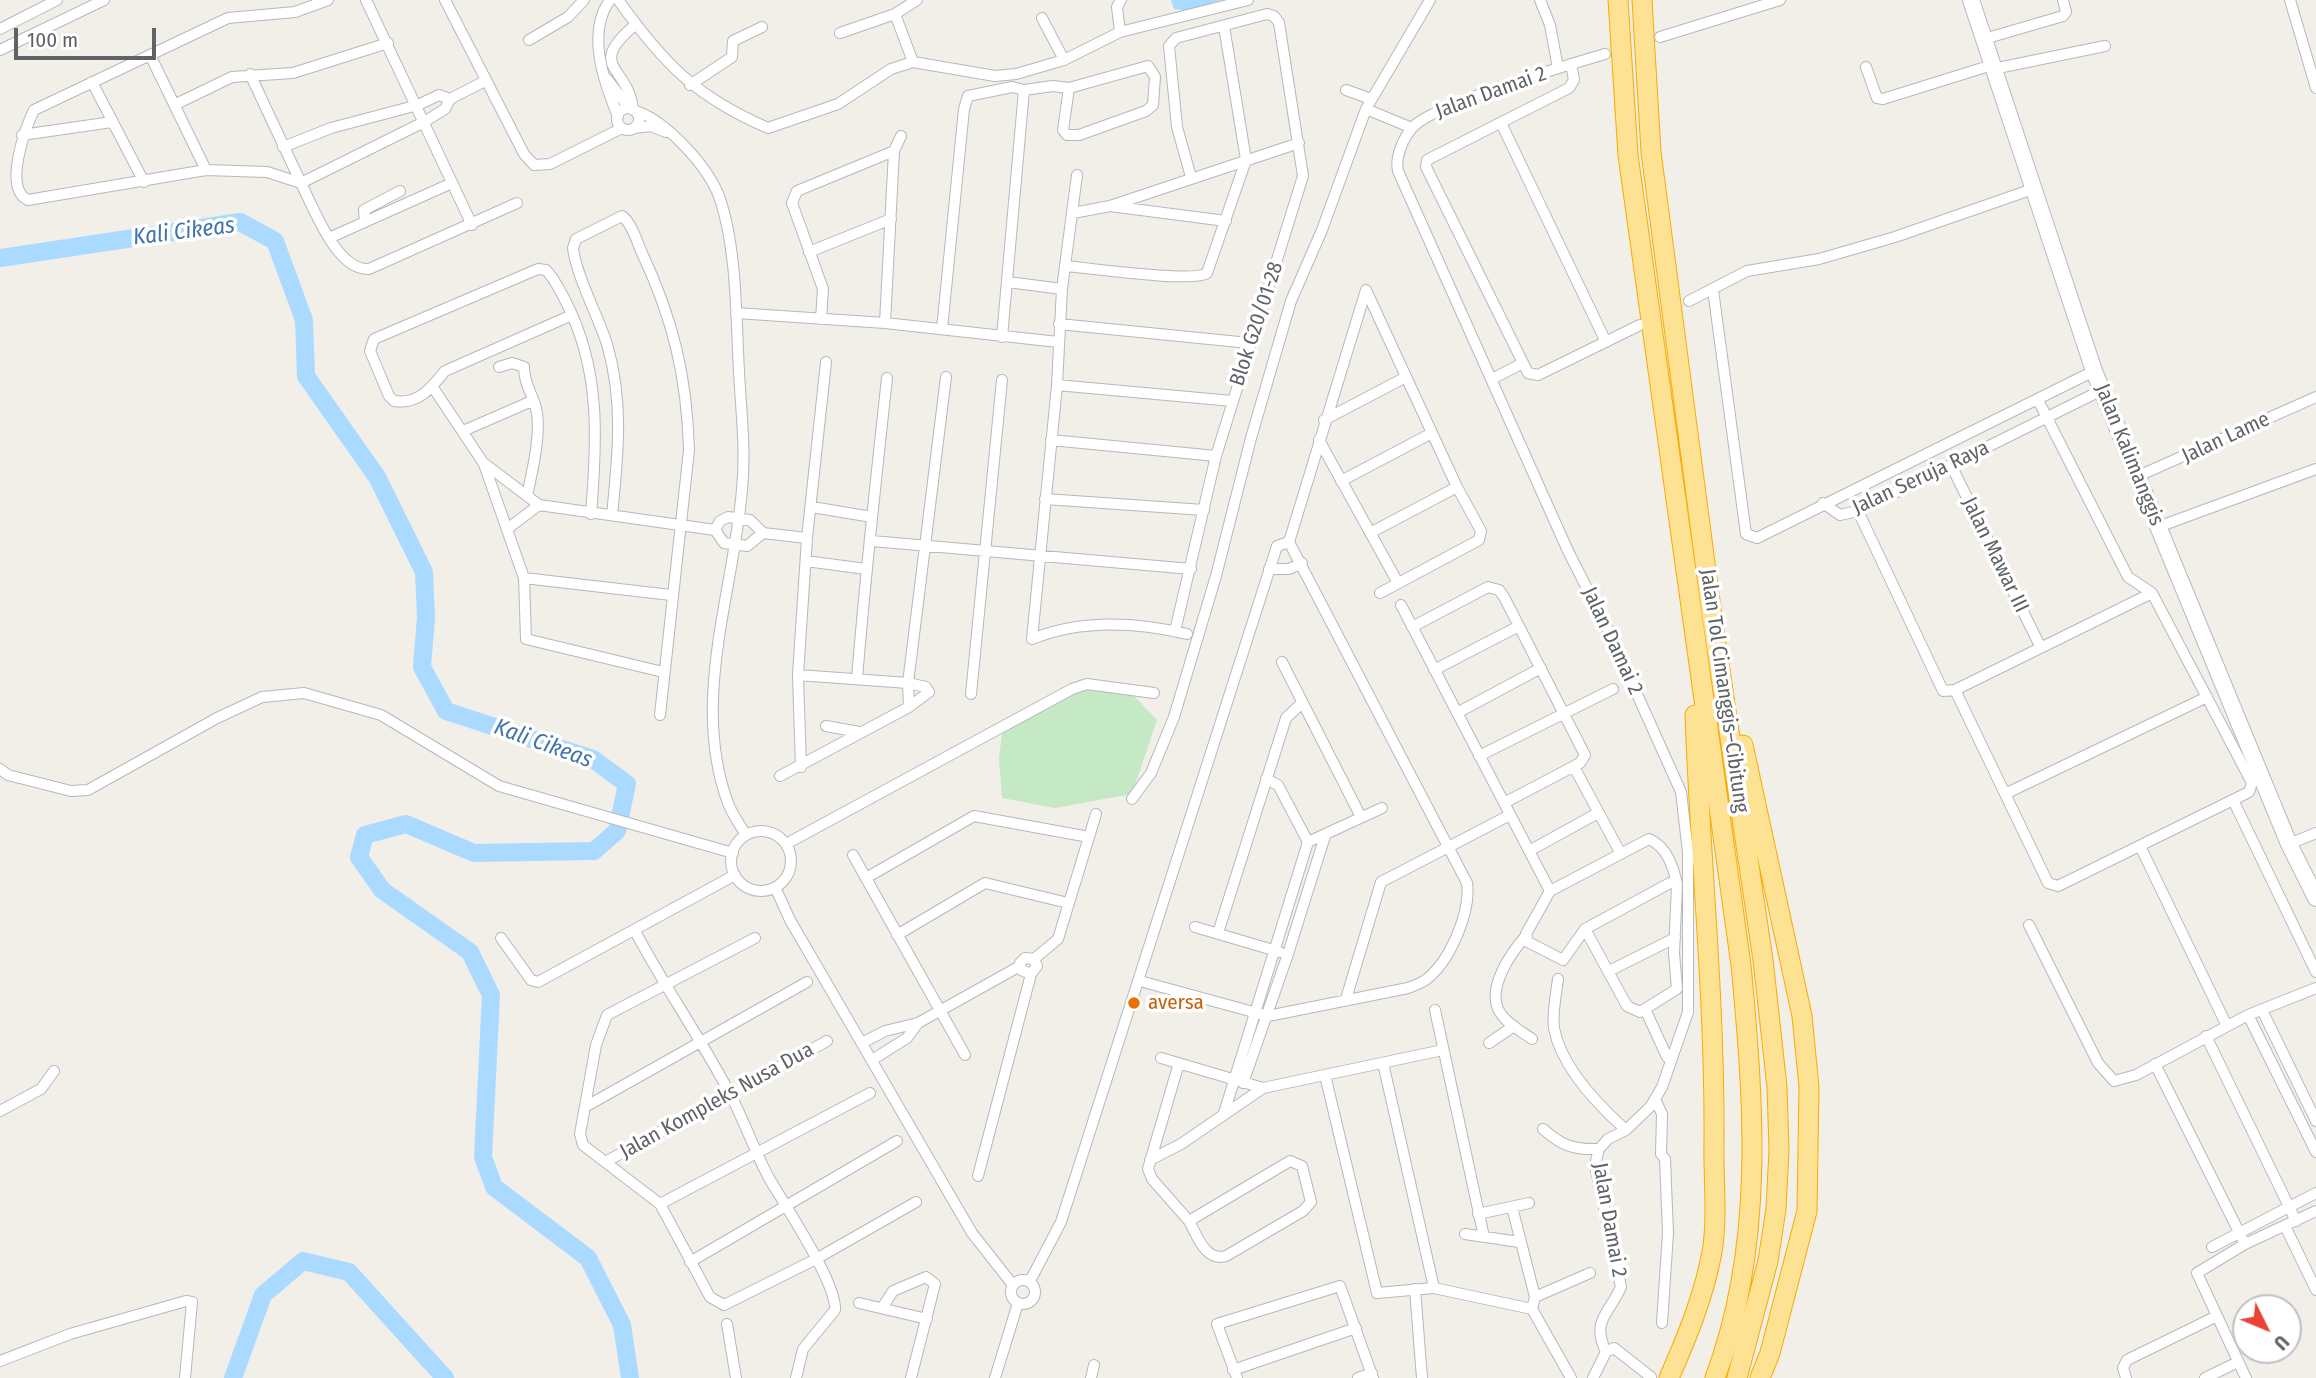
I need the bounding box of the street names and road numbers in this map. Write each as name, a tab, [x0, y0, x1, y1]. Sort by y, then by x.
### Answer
street label: Jalan Damai 2	[1432, 61, 1550, 125]
street label: Blok G20/01-28	[1225, 259, 1289, 389]
street label: Jalan Kalimanggis	[2089, 380, 2169, 530]
street label: Jalan Lame	[2178, 407, 2274, 469]
street label: Jalan Seruja Raya	[1849, 435, 1993, 521]
street label: Jalan Mawar III	[1956, 493, 2034, 617]
street label: Jalan Tol Cimanggis–Cibitung	[1694, 567, 1754, 815]
street label: Jalan Damai 2	[1576, 583, 1648, 699]
street label: Jalan Kompleks Nusa Dua	[616, 1037, 818, 1165]
street label: Jalan Damai 2	[1587, 1161, 1631, 1279]

